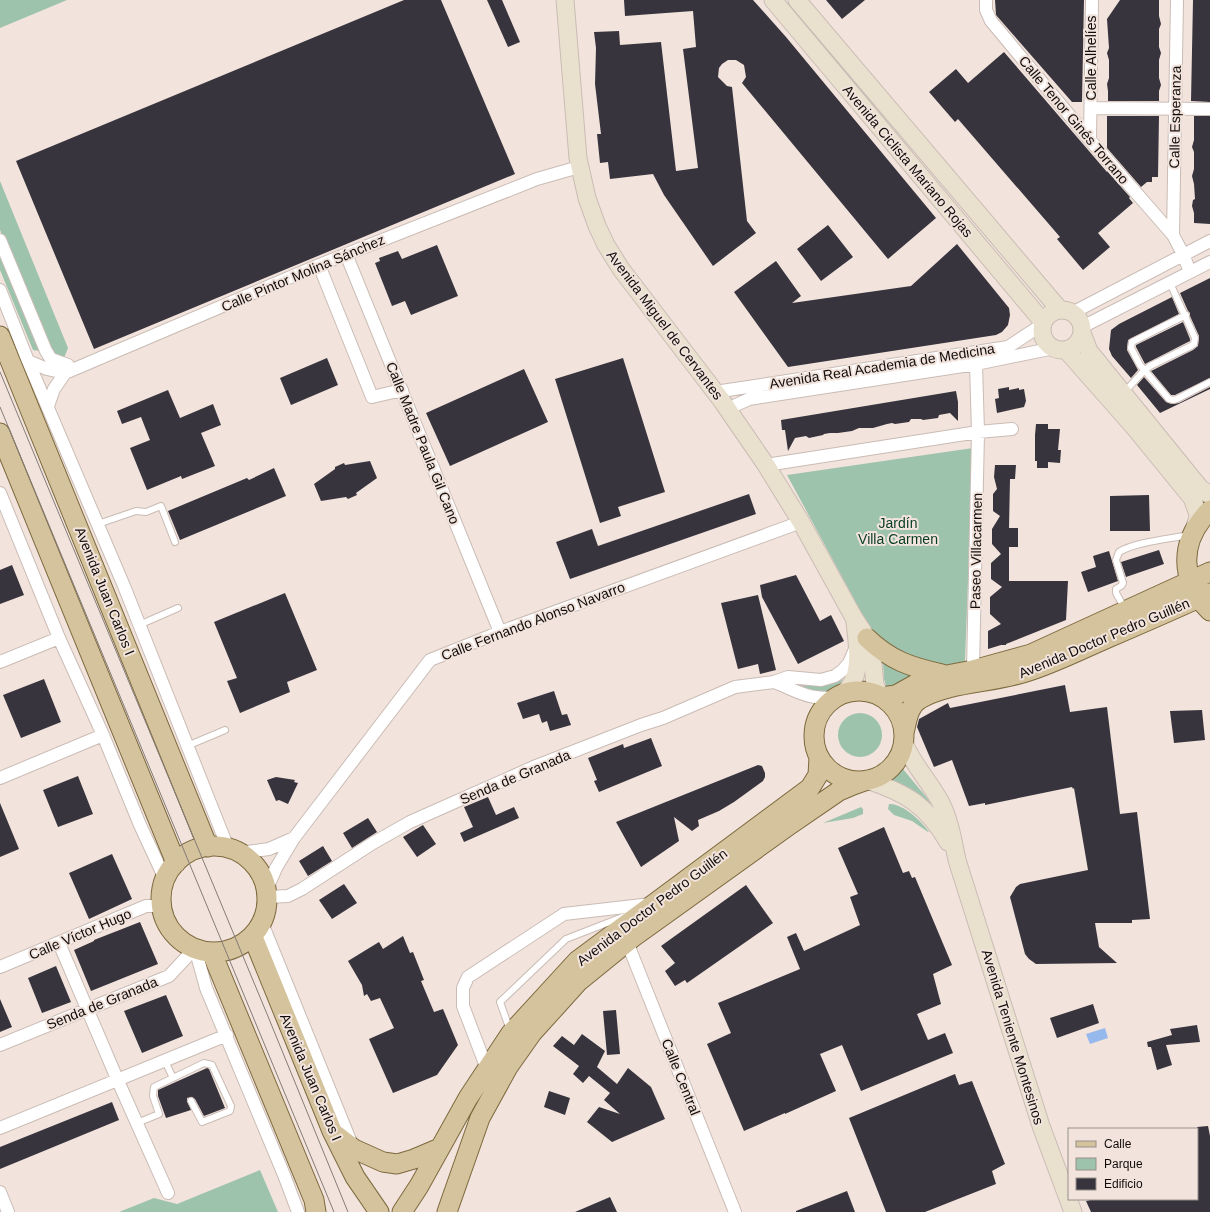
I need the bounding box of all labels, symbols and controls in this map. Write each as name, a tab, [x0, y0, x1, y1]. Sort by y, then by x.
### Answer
street label: Calle Alhelíes	[1083, 16, 1099, 100]
street label: Calle Tenor Ginés Torrano	[1016, 53, 1132, 187]
street label: Calle Esperanza	[1166, 65, 1184, 168]
street label: Avenida Ciclista Mariano Rojas	[840, 82, 976, 240]
street label: Calle Pintor Molina Sánchez	[219, 231, 387, 315]
street label: Avenida Miguel de Cervantes	[604, 247, 726, 403]
street label: Avenida Real Academia de Medicina	[768, 340, 996, 392]
street label: Calle Madre Paula Gil Cano	[383, 360, 463, 527]
street label: Paseo Villacarmen	[967, 493, 985, 609]
park label: Jardín Villa Carmen	[858, 515, 938, 547]
street label: Avenida Juan Carlos I	[72, 525, 138, 657]
street label: Calle Fernando Alonso Navarro	[439, 578, 627, 663]
street label: Avenida Doctor Pedro Guillén	[1016, 595, 1192, 681]
street label: Senda de Granada	[457, 746, 573, 807]
street label: Avenida Doctor Pedro Guillén	[574, 845, 730, 969]
street label: Calle Víctor Hugo	[26, 905, 134, 963]
street label: Avenida Teniente Montesinos	[979, 947, 1047, 1127]
street label: Senda de Granada	[44, 973, 160, 1033]
street label: Avenida Juan Carlos I	[277, 1011, 345, 1143]
street label: Calle Central	[658, 1036, 704, 1118]
legend	[1068, 1128, 1198, 1200]
text: Calle	[1104, 1137, 1132, 1151]
text: Parque	[1104, 1157, 1143, 1171]
text: Edificio	[1104, 1177, 1143, 1191]

